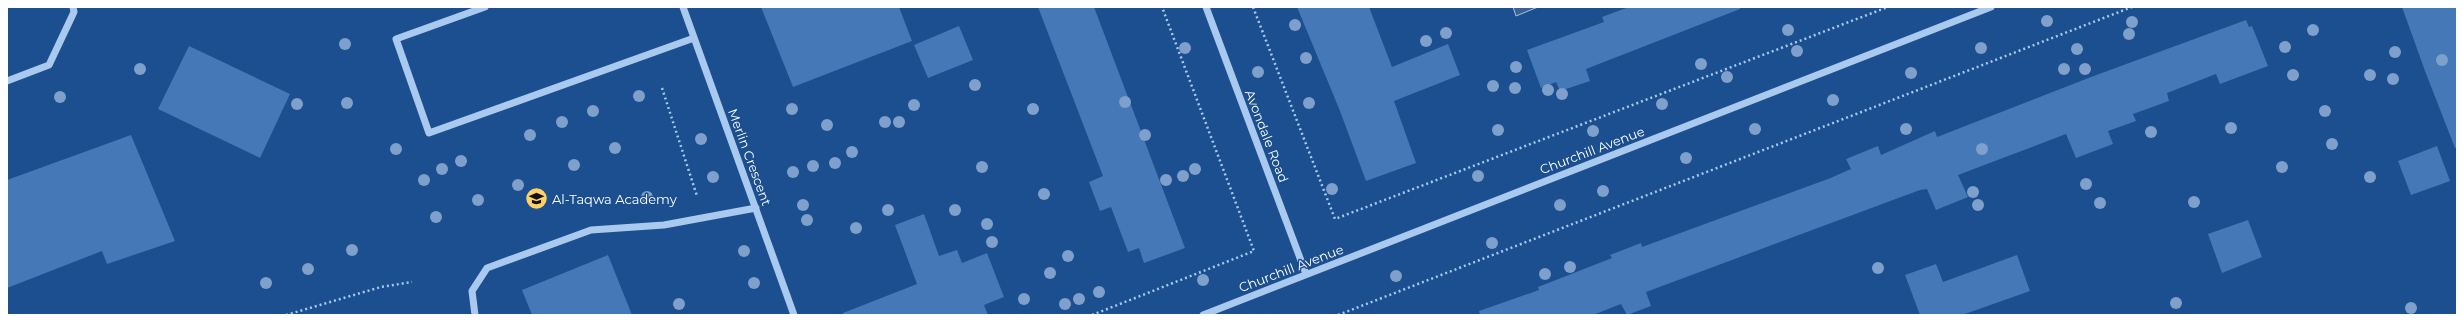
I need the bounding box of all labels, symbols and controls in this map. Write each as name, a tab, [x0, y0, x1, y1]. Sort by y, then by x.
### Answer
street label: Avondale Road	[1242, 87, 1292, 185]
street label: Merlin Crescent	[725, 106, 775, 208]
street label: Churchill Avenue	[1537, 123, 1647, 177]
school or university icon: Al-Taqwa Academy	[523, 186, 549, 212]
place label: Al-Taqwa Academy	[552, 191, 678, 207]
street label: Churchill Avenue	[1236, 241, 1346, 295]

